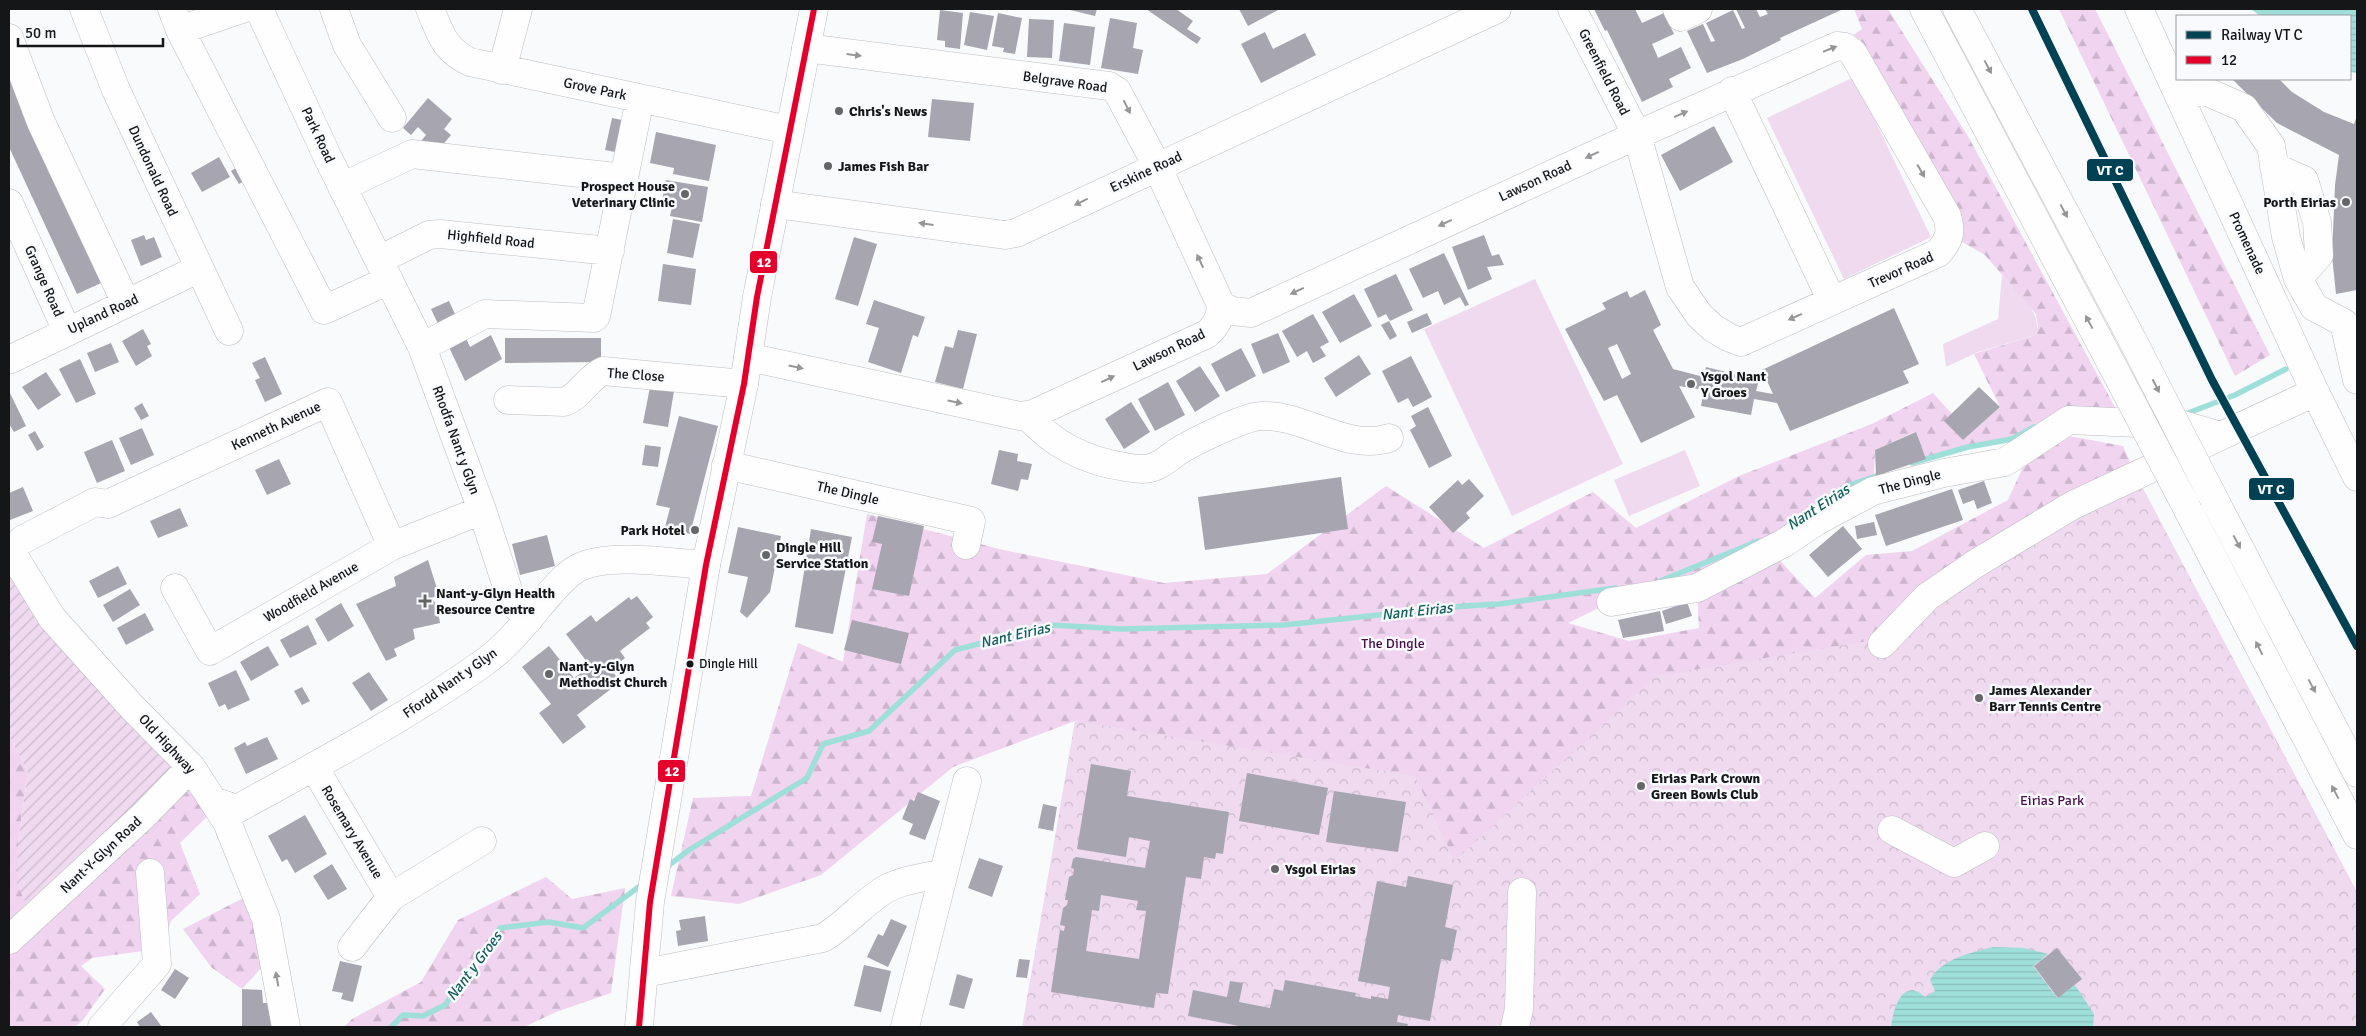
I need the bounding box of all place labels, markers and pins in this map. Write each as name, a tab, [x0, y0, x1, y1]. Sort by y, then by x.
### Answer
place label: Chris's News	[849, 103, 927, 120]
marker: Chris's News	[833, 105, 845, 117]
place label: James Fish Bar	[838, 158, 929, 175]
marker: James Fish Bar	[822, 160, 834, 172]
place label: Prospect House Veterinary Clinic	[572, 178, 675, 211]
marker: Prospect House Veterinary Clinic	[679, 188, 691, 200]
place label: Porth Eirias	[2263, 194, 2336, 211]
marker: Porth Eirias	[2340, 196, 2352, 208]
place label: Ysgol Nant Y Groes	[1700, 368, 1767, 401]
marker: Ysgol Nant Y Groes	[1685, 378, 1697, 390]
place label: Park Hotel	[621, 522, 686, 539]
marker: Park Hotel	[689, 524, 701, 536]
place label: Dingle Hill Service Station	[776, 539, 869, 572]
marker: Dingle Hill Service Station	[760, 549, 772, 561]
place label: Nant-y-Glyn Health Resource Centre	[436, 585, 556, 618]
marker: Nant-y-Glyn Health Resource Centre	[418, 594, 432, 608]
place label: Dingle Hill	[699, 656, 758, 672]
place label: Nant-y-Glyn Methodist Church	[559, 658, 668, 691]
marker: Dingle Hill	[685, 659, 695, 669]
marker: Nant-y-Glyn Methodist Church	[543, 668, 555, 680]
place label: James Alexander Barr Tennis Centre	[1989, 682, 2101, 715]
marker: James Alexander Barr Tennis Centre	[1973, 692, 1985, 704]
place label: Eirias Park Crown Green Bowls Club	[1651, 770, 1761, 803]
marker: Eirias Park Crown Green Bowls Club	[1635, 780, 1647, 792]
place label: Ysgol Eirias	[1284, 861, 1356, 878]
marker: Ysgol Eirias	[1269, 863, 1281, 875]

